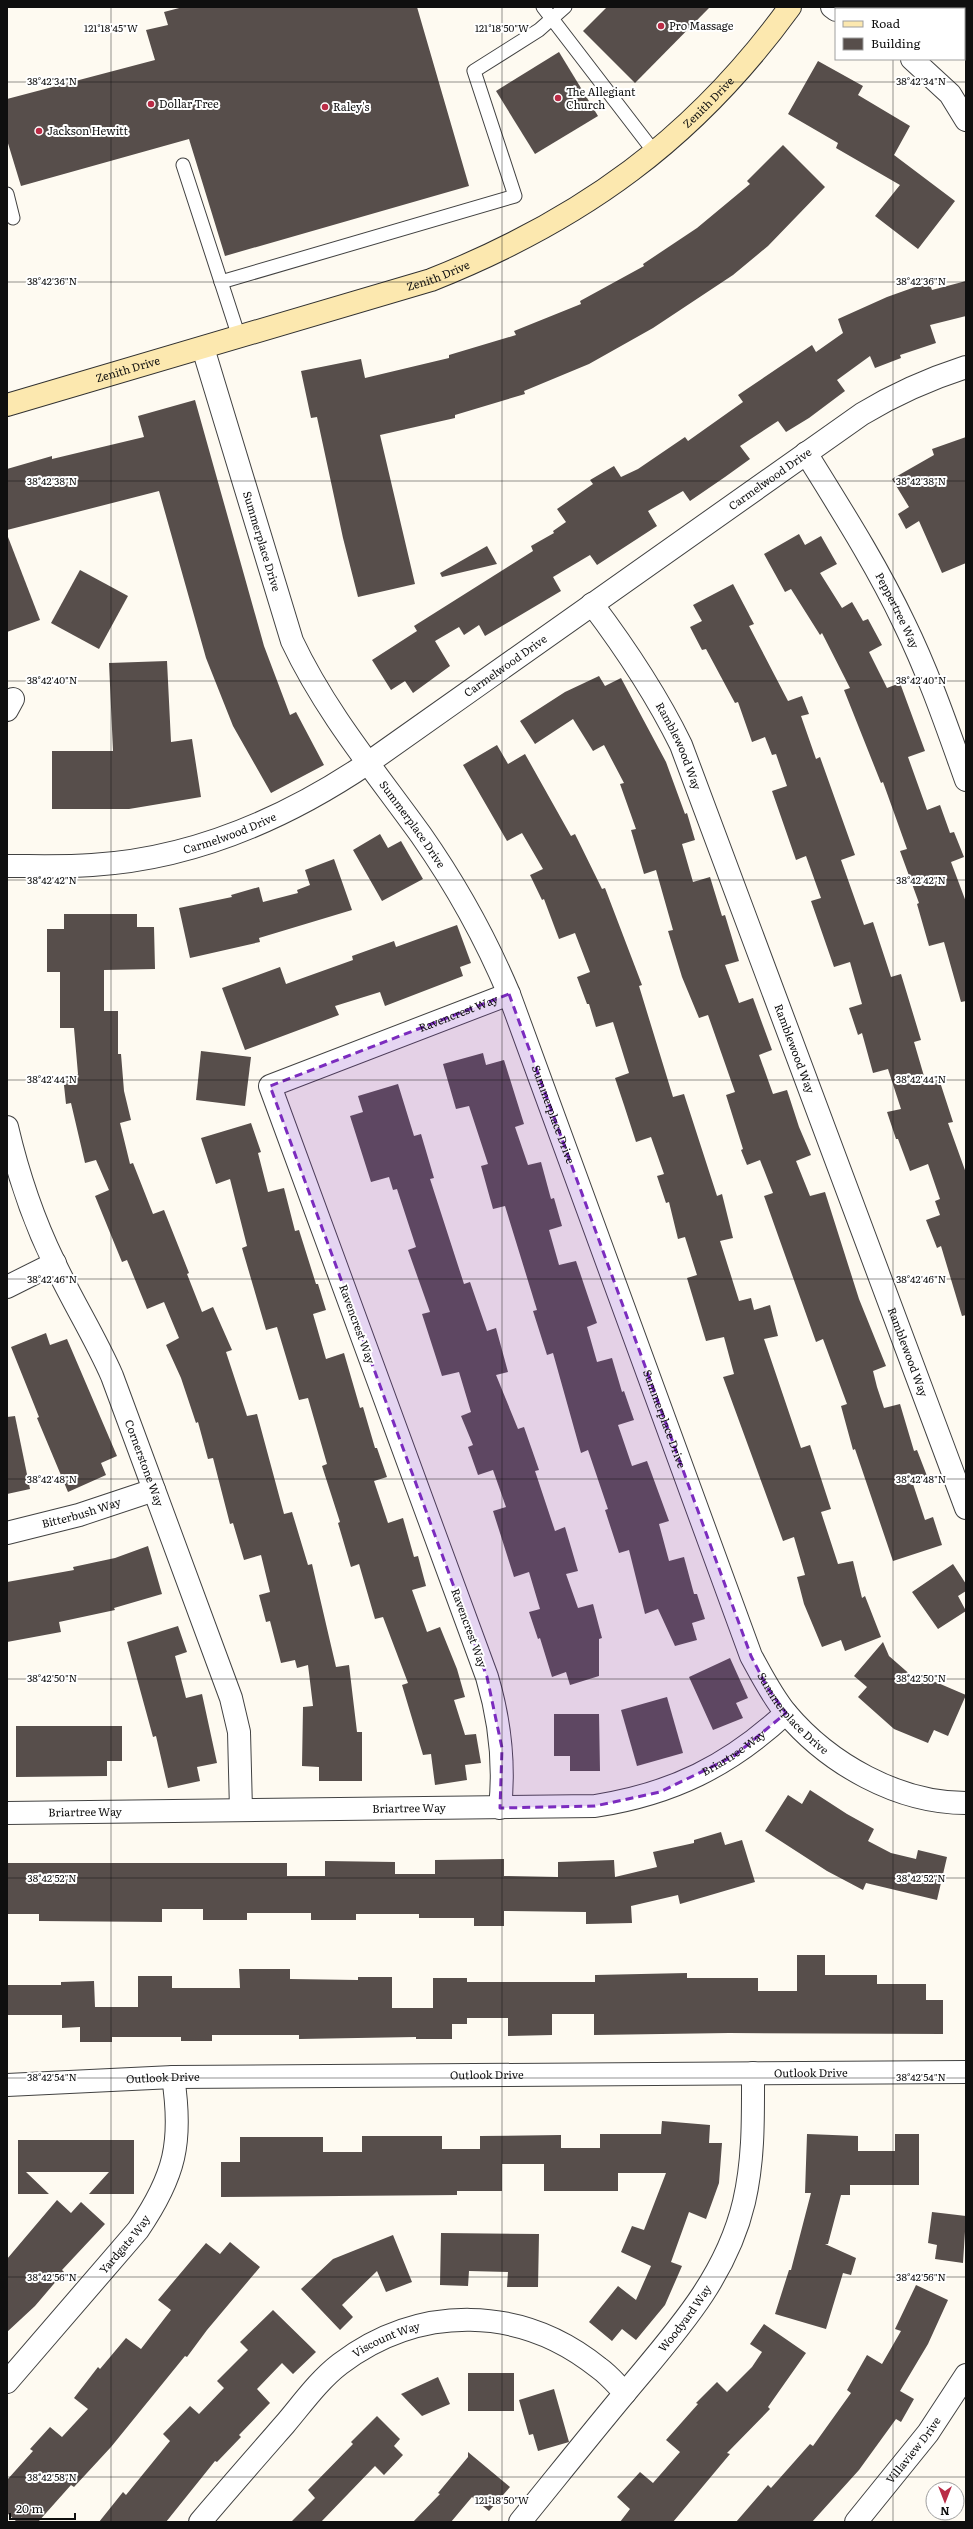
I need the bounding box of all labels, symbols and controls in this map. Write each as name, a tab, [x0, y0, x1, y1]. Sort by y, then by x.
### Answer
legend	[835, 8, 965, 60]
text: Road	[871, 14, 901, 32]
place label: Pro Massage	[669, 17, 734, 33]
text: 121°18'45"W	[84, 20, 138, 35]
text: 121°18'50"W	[475, 20, 529, 35]
marker: Pro Massage	[656, 21, 666, 31]
text: Building	[871, 34, 921, 52]
street label: Zenith Drive	[679, 72, 737, 131]
text: 38°42'34"N	[27, 73, 77, 88]
text: 38°42'34"N	[896, 73, 946, 88]
place label: The Allegiant Church	[566, 83, 636, 112]
marker: The Allegiant Church	[553, 93, 563, 103]
place label: Dollar Tree	[159, 95, 219, 111]
place label: Raley's	[333, 98, 369, 114]
marker: Dollar Tree	[146, 99, 156, 109]
marker: Raley's	[320, 102, 330, 112]
place label: Jackson Hewitt	[47, 122, 128, 138]
marker: Jackson Hewitt	[34, 126, 44, 136]
street label: Zenith Drive	[404, 256, 472, 294]
text: 38°42'36"N	[27, 273, 77, 288]
text: 38°42'36"N	[896, 273, 946, 288]
street label: Zenith Drive	[93, 351, 162, 385]
street label: Carmelwood Drive	[725, 443, 814, 513]
text: 38°42'38"N	[27, 473, 77, 488]
text: 38°42'38"N	[896, 473, 946, 488]
street label: Summerplace Drive	[240, 489, 286, 593]
street label: Peppertree Way	[872, 569, 924, 651]
street label: Carmelwood Drive	[460, 630, 550, 700]
text: 38°42'40"N	[27, 672, 77, 687]
text: 38°42'40"N	[896, 672, 946, 687]
street label: Ramblewood Way	[653, 699, 706, 792]
street label: Summerplace Drive	[376, 777, 450, 871]
street label: Carmelwood Drive	[181, 808, 279, 857]
text: 38°42'42"N	[27, 872, 77, 887]
text: 38°42'42"N	[896, 872, 946, 887]
street label: Ravencrest Way	[416, 990, 501, 1035]
street label: Ramblewood Way	[771, 1001, 820, 1096]
street label: Summerplace Drive	[529, 1063, 579, 1166]
text: 38°42'44"N	[27, 1071, 77, 1086]
text: 38°42'44"N	[896, 1071, 946, 1086]
text: 38°42'46"N	[27, 1271, 77, 1286]
text: 38°42'46"N	[896, 1271, 946, 1286]
street label: Ravencrest Way	[336, 1282, 380, 1366]
street label: Ramblewood Way	[885, 1305, 933, 1399]
street label: Summerplace Drive	[640, 1367, 691, 1470]
street label: Cornerstone Way	[122, 1417, 169, 1509]
text: 38°42'48"N	[27, 1471, 77, 1486]
text: 38°42'48"N	[896, 1471, 946, 1486]
street label: Bitterbush Way	[40, 1492, 123, 1531]
street label: Ravencrest Way	[448, 1586, 492, 1670]
street label: Summerplace Drive	[754, 1669, 833, 1758]
text: 38°42'50"N	[27, 1670, 77, 1685]
text: 38°42'50"N	[896, 1670, 946, 1685]
street label: Briartree Way	[698, 1725, 769, 1779]
street label: Briartree Way	[372, 1799, 447, 1816]
street label: Briartree Way	[48, 1803, 123, 1820]
text: 38°42'52"N	[27, 1870, 77, 1885]
text: 38°42'52"N	[896, 1870, 946, 1885]
street label: Outlook Drive	[774, 2064, 848, 2080]
street label: Outlook Drive	[450, 2066, 524, 2082]
street label: Outlook Drive	[126, 2068, 200, 2086]
text: 38°42'54"N	[27, 2069, 77, 2084]
text: 38°42'54"N	[896, 2069, 946, 2084]
street label: Yardgate Way	[95, 2211, 153, 2277]
text: 38°42'56"N	[27, 2269, 77, 2284]
text: 38°42'56"N	[896, 2269, 946, 2284]
street label: Woodyard Way	[654, 2281, 714, 2355]
street label: Viscount Way	[349, 2317, 422, 2361]
street label: Villaview Drive	[881, 2413, 944, 2486]
text: 38°42'58"N	[27, 2469, 77, 2484]
north arrow	[925, 2481, 965, 2521]
text: 121°18'50"W	[475, 2492, 529, 2507]
scale bar	[10, 2495, 75, 2521]
text: 20 m	[16, 2499, 43, 2517]
text: N	[940, 2504, 950, 2520]

